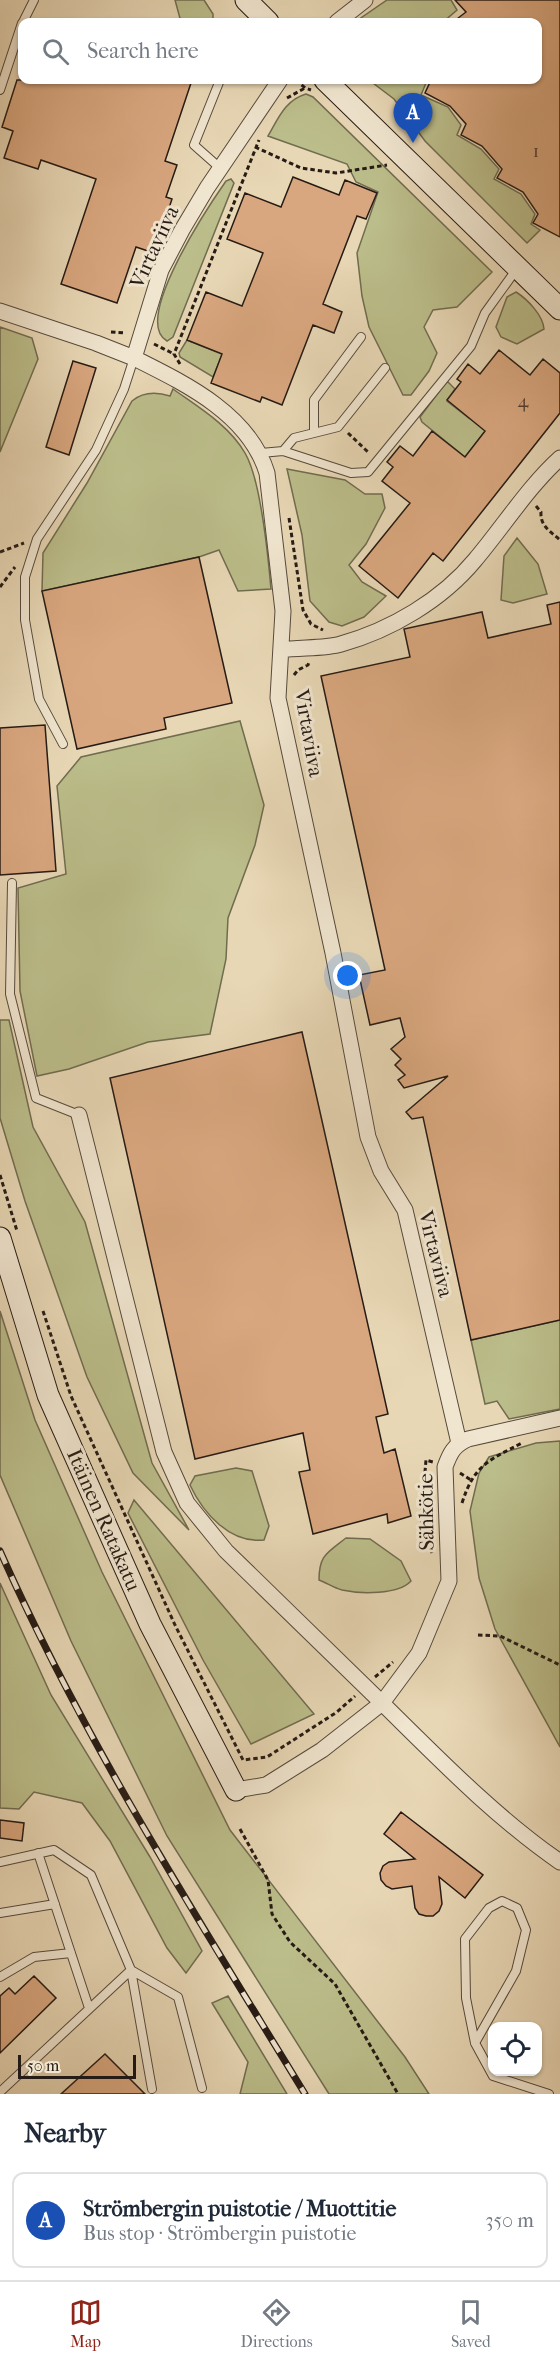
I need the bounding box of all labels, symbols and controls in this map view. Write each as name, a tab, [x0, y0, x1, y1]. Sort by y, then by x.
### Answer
search box	[18, 18, 542, 84]
icon: search	[39, 35, 72, 68]
text: Search here	[87, 38, 199, 64]
pin: A	[394, 94, 432, 143]
house number: 1	[533, 141, 539, 162]
street label: Virtaviiva	[124, 202, 184, 293]
house number: 4	[518, 391, 529, 412]
street label: Virtaviiva	[289, 686, 329, 779]
your location	[333, 961, 362, 990]
street label: Virtaviiva	[413, 1207, 458, 1300]
street label: Itäinen Ratakatu	[62, 1445, 146, 1595]
street label: Sähkötie	[413, 1473, 439, 1551]
map controls	[488, 2022, 542, 2076]
button: locate	[488, 2022, 542, 2076]
scale bar	[18, 2052, 136, 2080]
text: 50 m	[27, 2056, 59, 2075]
text: Nearby	[24, 2118, 106, 2149]
text: Strömbergin puistotie / Muottitie	[83, 2196, 396, 2222]
text: A	[39, 2209, 52, 2232]
text: 350 m	[485, 2209, 534, 2232]
text: Bus stop · Strömbergin puistotie	[83, 2222, 356, 2245]
tab: Map	[69, 2296, 102, 2351]
tab: Directions	[241, 2296, 313, 2351]
tab: Saved	[451, 2296, 491, 2351]

